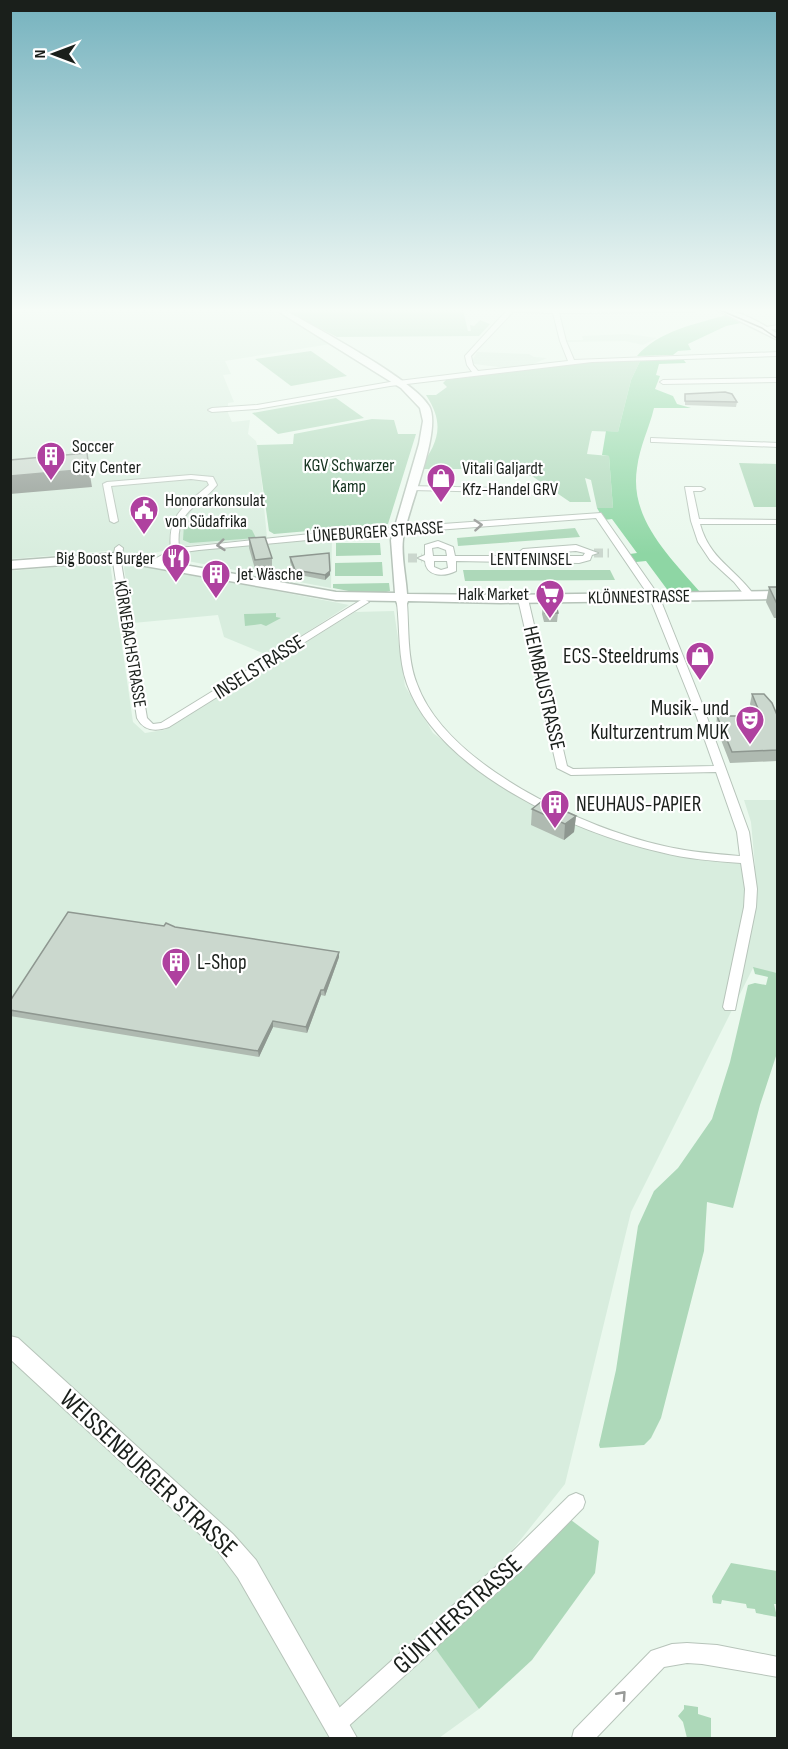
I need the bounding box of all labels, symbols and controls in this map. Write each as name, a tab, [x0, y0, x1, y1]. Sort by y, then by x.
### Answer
north arrow	[24, 24, 84, 84]
text: N	[31, 50, 50, 58]
place label: Soccer City Center	[72, 436, 141, 478]
building icon: Soccer City Center	[35, 440, 67, 482]
park label: KGV Schwarzer Kamp	[304, 455, 394, 497]
place label: Vitali Galjardt Kfz-Handel GRV	[462, 458, 558, 500]
shop icon: Vitali Galjardt Kfz-Handel GRV	[425, 462, 457, 504]
place label: Honorarkonsulat von Südafrika	[165, 490, 266, 532]
public building icon: Honorarkonsulat von Südafrika	[128, 494, 160, 536]
street label: LÜNEBURGER STRASSE	[305, 517, 445, 547]
one-way arrow	[474, 519, 483, 532]
one-way arrow	[217, 538, 226, 551]
restaurant icon: Big Boost Burger	[160, 542, 192, 584]
place label: Big Boost Burger	[56, 548, 155, 569]
street label: LENTENINSEL	[490, 549, 572, 570]
building icon: Jet Wäsche	[200, 558, 232, 600]
place label: Jet Wäsche	[236, 564, 303, 585]
supermarket icon: Halk Market	[534, 578, 566, 620]
street label: KÖRNEBACHSTRASSE	[110, 579, 150, 709]
place label: Halk Market	[458, 584, 529, 605]
street label: KLÖNNESTRASSE	[588, 586, 690, 608]
street label: HEIMBAUSTRASSE	[518, 623, 570, 753]
street label: INSELSTRASSE	[209, 629, 309, 705]
shop icon: ECS-Steeldrums	[684, 640, 716, 682]
place label: ECS-Steeldrums	[563, 644, 679, 669]
place label: Musik- und Kulturzentrum MUK	[591, 696, 729, 745]
theatre icon: Musik- und Kulturzentrum MUK	[734, 704, 766, 746]
building icon: NEUHAUS-PAPIER	[539, 788, 571, 830]
place label: NEUHAUS-PAPIER	[576, 792, 702, 817]
building icon: L-Shop	[160, 946, 192, 988]
place label: L-Shop	[197, 950, 247, 975]
street label: WEISSENBURGER STRASSE	[53, 1384, 243, 1564]
street label: GÜNTHERSTRASSE	[387, 1549, 529, 1681]
one-way arrow	[615, 1692, 626, 1702]

